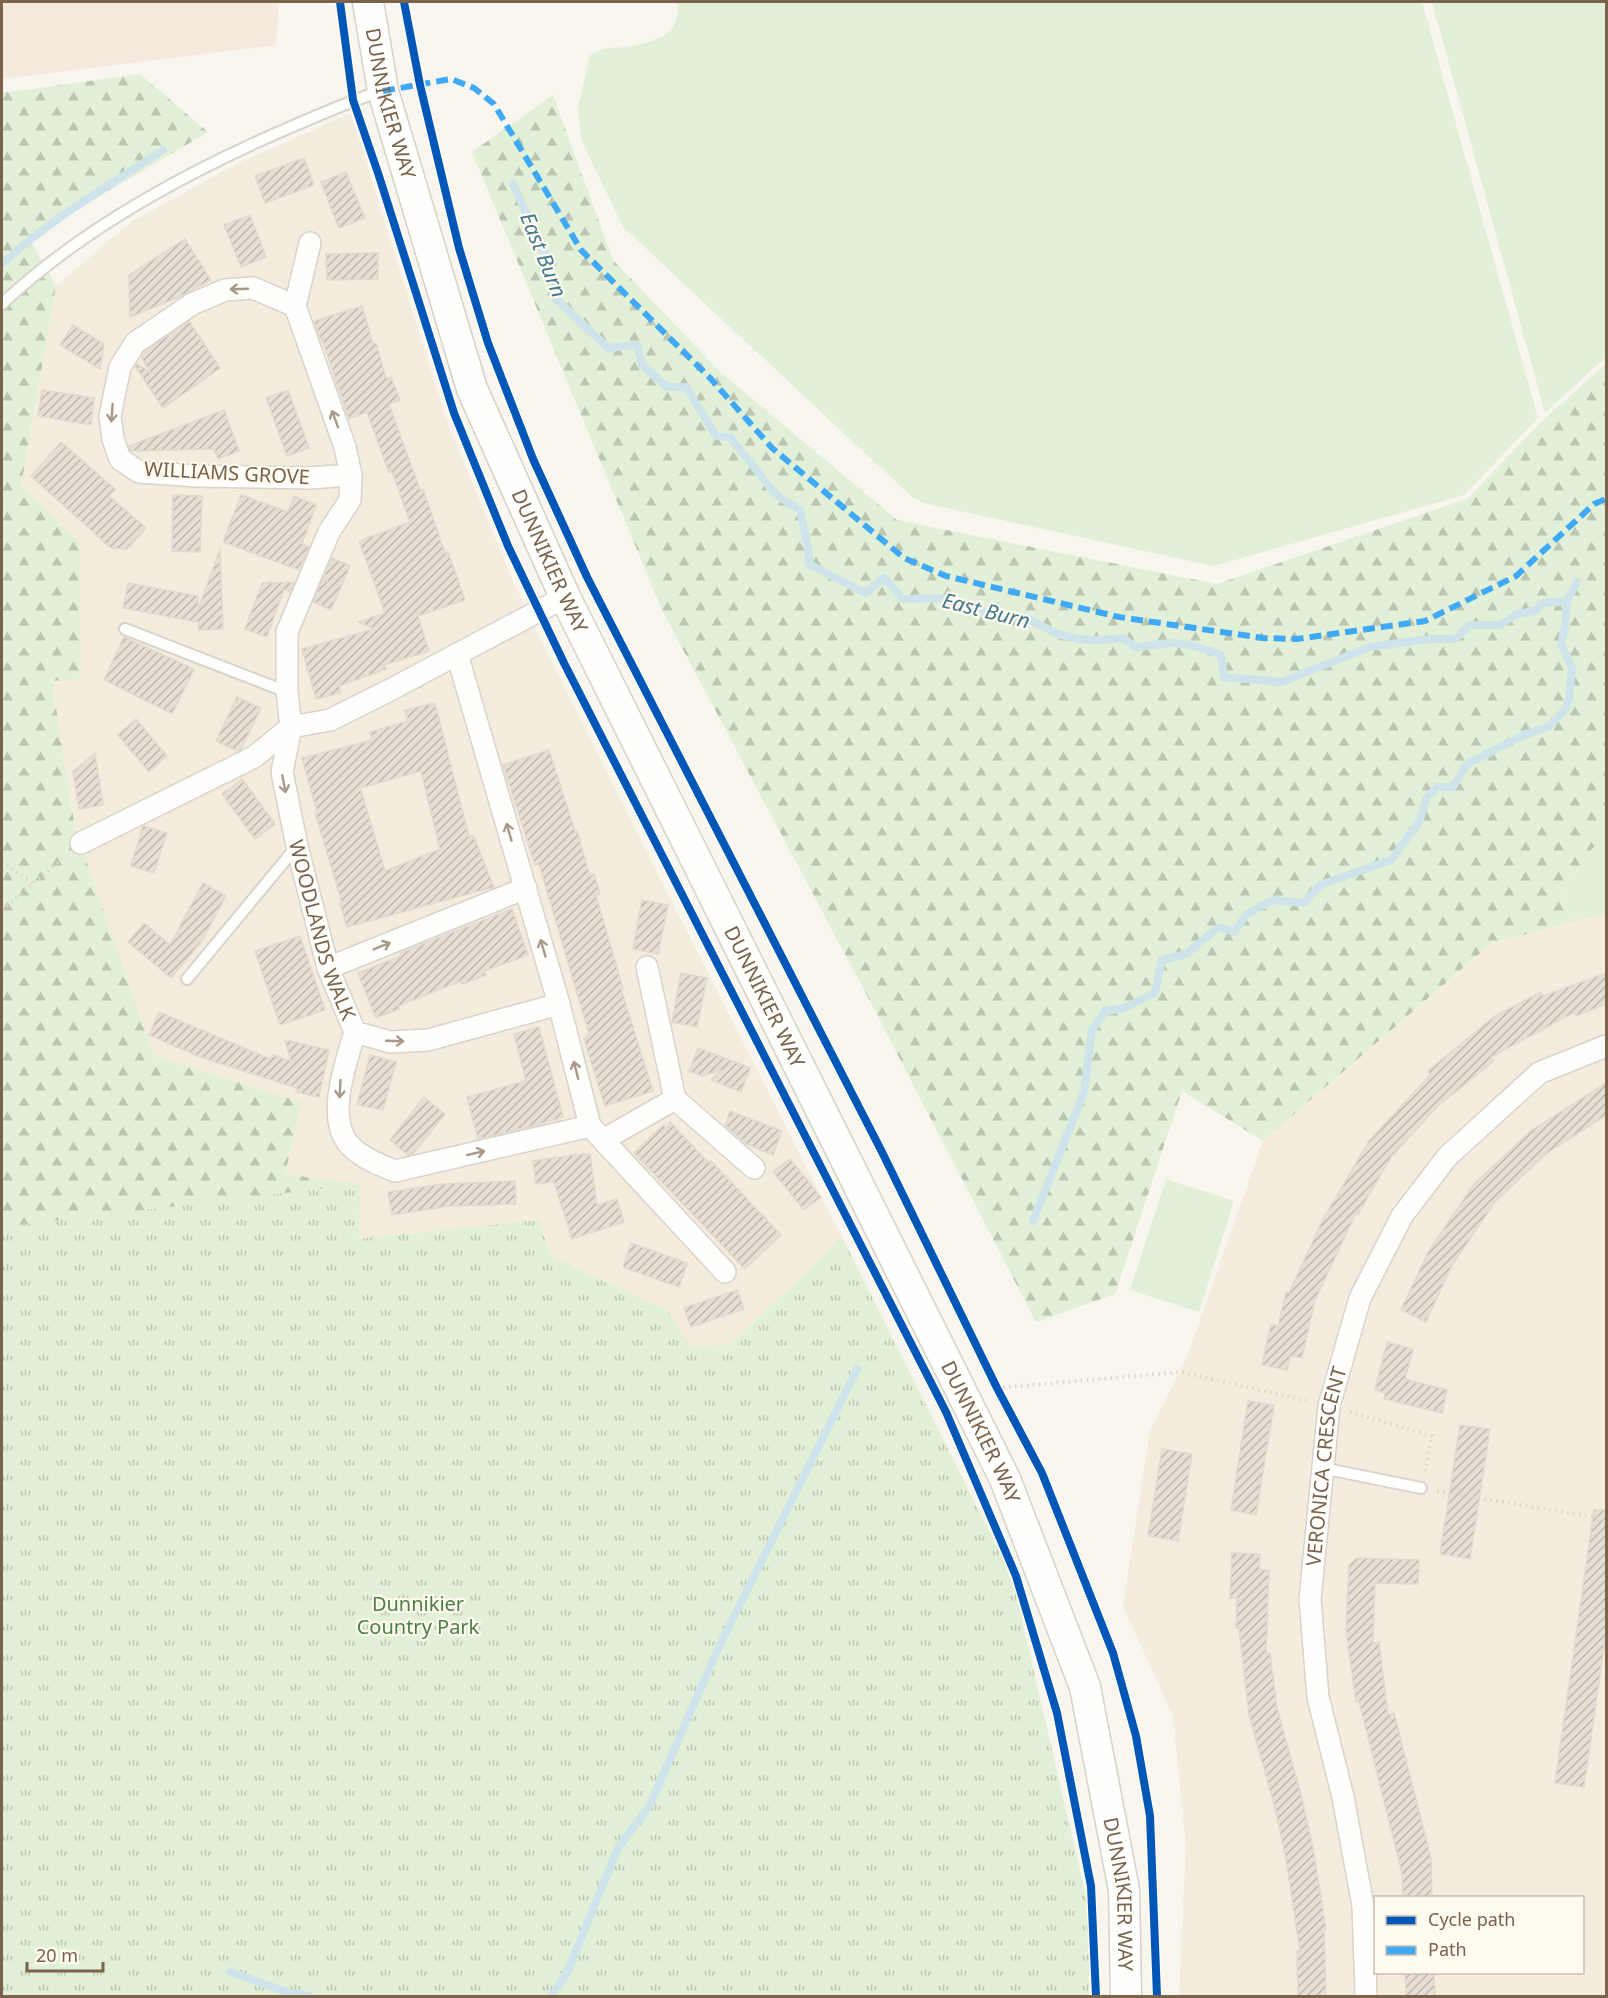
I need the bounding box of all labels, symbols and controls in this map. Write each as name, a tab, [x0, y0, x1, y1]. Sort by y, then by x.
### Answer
street label: DUNNIKIER WAY	[360, 26, 423, 183]
water label: East Burn	[514, 208, 574, 301]
one-way arrow	[230, 283, 250, 295]
one-way arrow	[106, 403, 117, 423]
one-way arrow	[328, 410, 339, 428]
street label: WILLIAMS GROVE	[144, 455, 311, 490]
street label: DUNNIKIER WAY	[506, 485, 595, 638]
water label: East Burn	[939, 586, 1033, 634]
one-way arrow	[279, 774, 290, 793]
one-way arrow	[503, 823, 514, 842]
street label: WOODLANDS WALK	[283, 837, 363, 1025]
street label: DUNNIKIER WAY	[718, 921, 812, 1073]
one-way arrow	[537, 939, 548, 958]
one-way arrow	[372, 940, 391, 951]
one-way arrow	[384, 1035, 404, 1047]
one-way arrow	[569, 1061, 581, 1080]
one-way arrow	[335, 1078, 346, 1098]
one-way arrow	[466, 1147, 486, 1158]
street label: DUNNIKIER WAY	[935, 1356, 1027, 1507]
street label: VERONICA CRESCENT	[1299, 1363, 1353, 1567]
park label: Dunnikier Country Park	[357, 1590, 480, 1640]
street label: DUNNIKIER WAY	[1097, 1815, 1140, 1972]
legend	[1374, 1896, 1584, 1974]
text: Cycle path	[1428, 1907, 1515, 1931]
scale bar	[27, 1935, 104, 1973]
text: Path	[1428, 1937, 1467, 1961]
text: 20 m	[36, 1943, 78, 1967]

